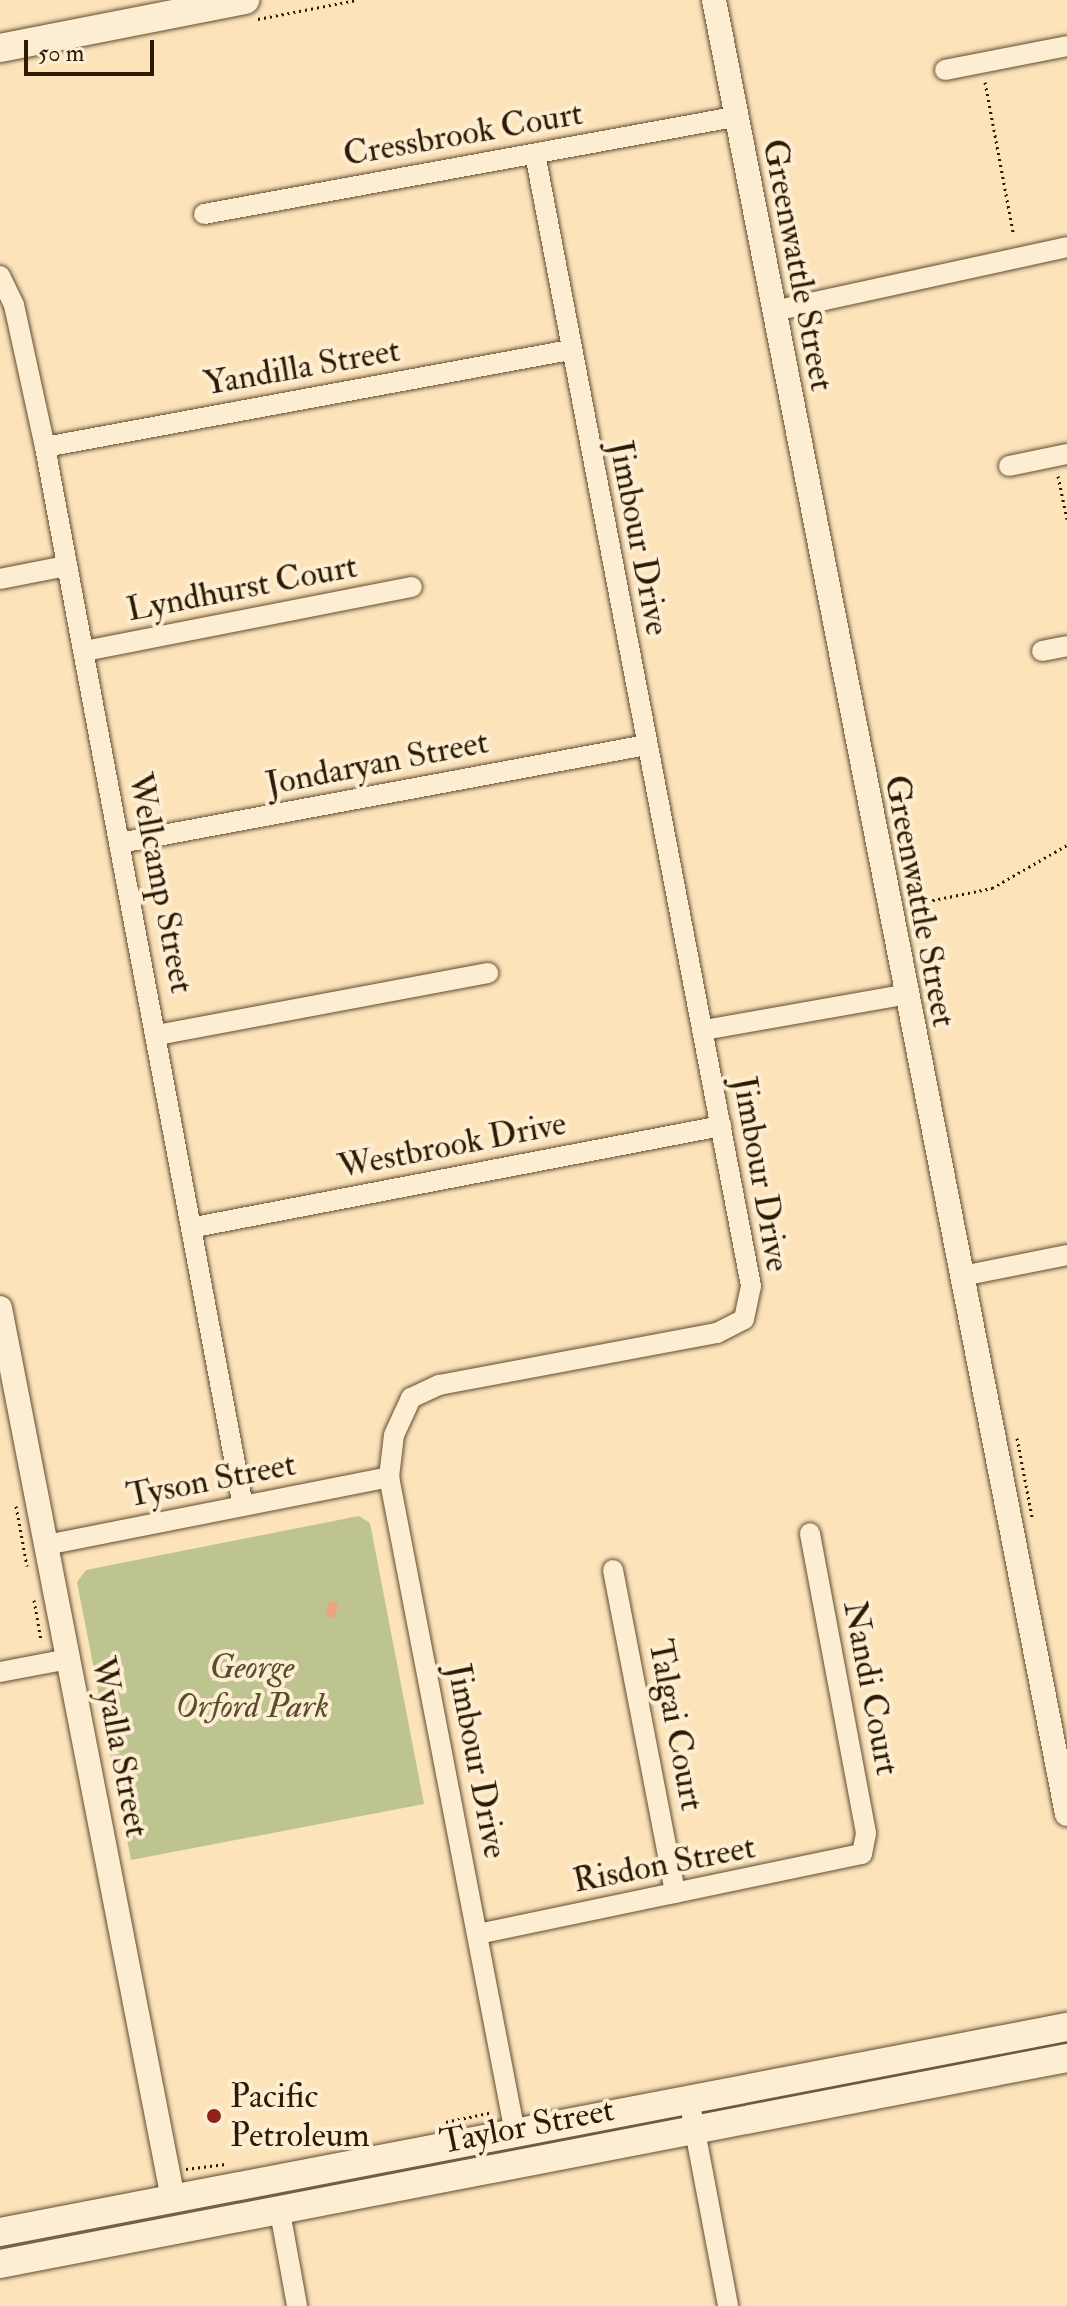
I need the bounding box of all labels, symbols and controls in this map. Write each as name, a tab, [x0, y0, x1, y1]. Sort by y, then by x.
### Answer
scale bar	[28, 24, 158, 74]
text: 50 m	[38, 38, 84, 69]
street label: Cressbrook Court	[340, 93, 586, 175]
street label: Greenwattle Street	[754, 136, 842, 394]
street label: Yandilla Street	[201, 330, 403, 404]
street label: Jimbour Drive	[600, 437, 678, 639]
street label: Lyndhurst Court	[123, 546, 361, 630]
street label: Jondaryan Street	[262, 721, 492, 805]
street label: Wellcamp Street	[120, 770, 202, 996]
street label: Greenwattle Street	[876, 772, 964, 1030]
street label: Jimbour Drive	[724, 1073, 798, 1275]
street label: Westbrook Drive	[335, 1103, 569, 1187]
street label: Tyson Street	[123, 1444, 299, 1516]
street label: Nandi Court	[834, 1597, 908, 1779]
street label: Talgai Court	[639, 1636, 713, 1814]
park label: George Orford Park	[175, 1647, 329, 1726]
street label: Wyalla Street	[83, 1654, 157, 1840]
street label: Jimbour Drive	[438, 1660, 516, 1862]
street label: Risdon Street	[569, 1826, 759, 1902]
place label: Pacific Petroleum	[230, 2076, 370, 2156]
street label: Taylor Street	[436, 2089, 618, 2163]
marker: Pacific Petroleum	[205, 2107, 223, 2125]

